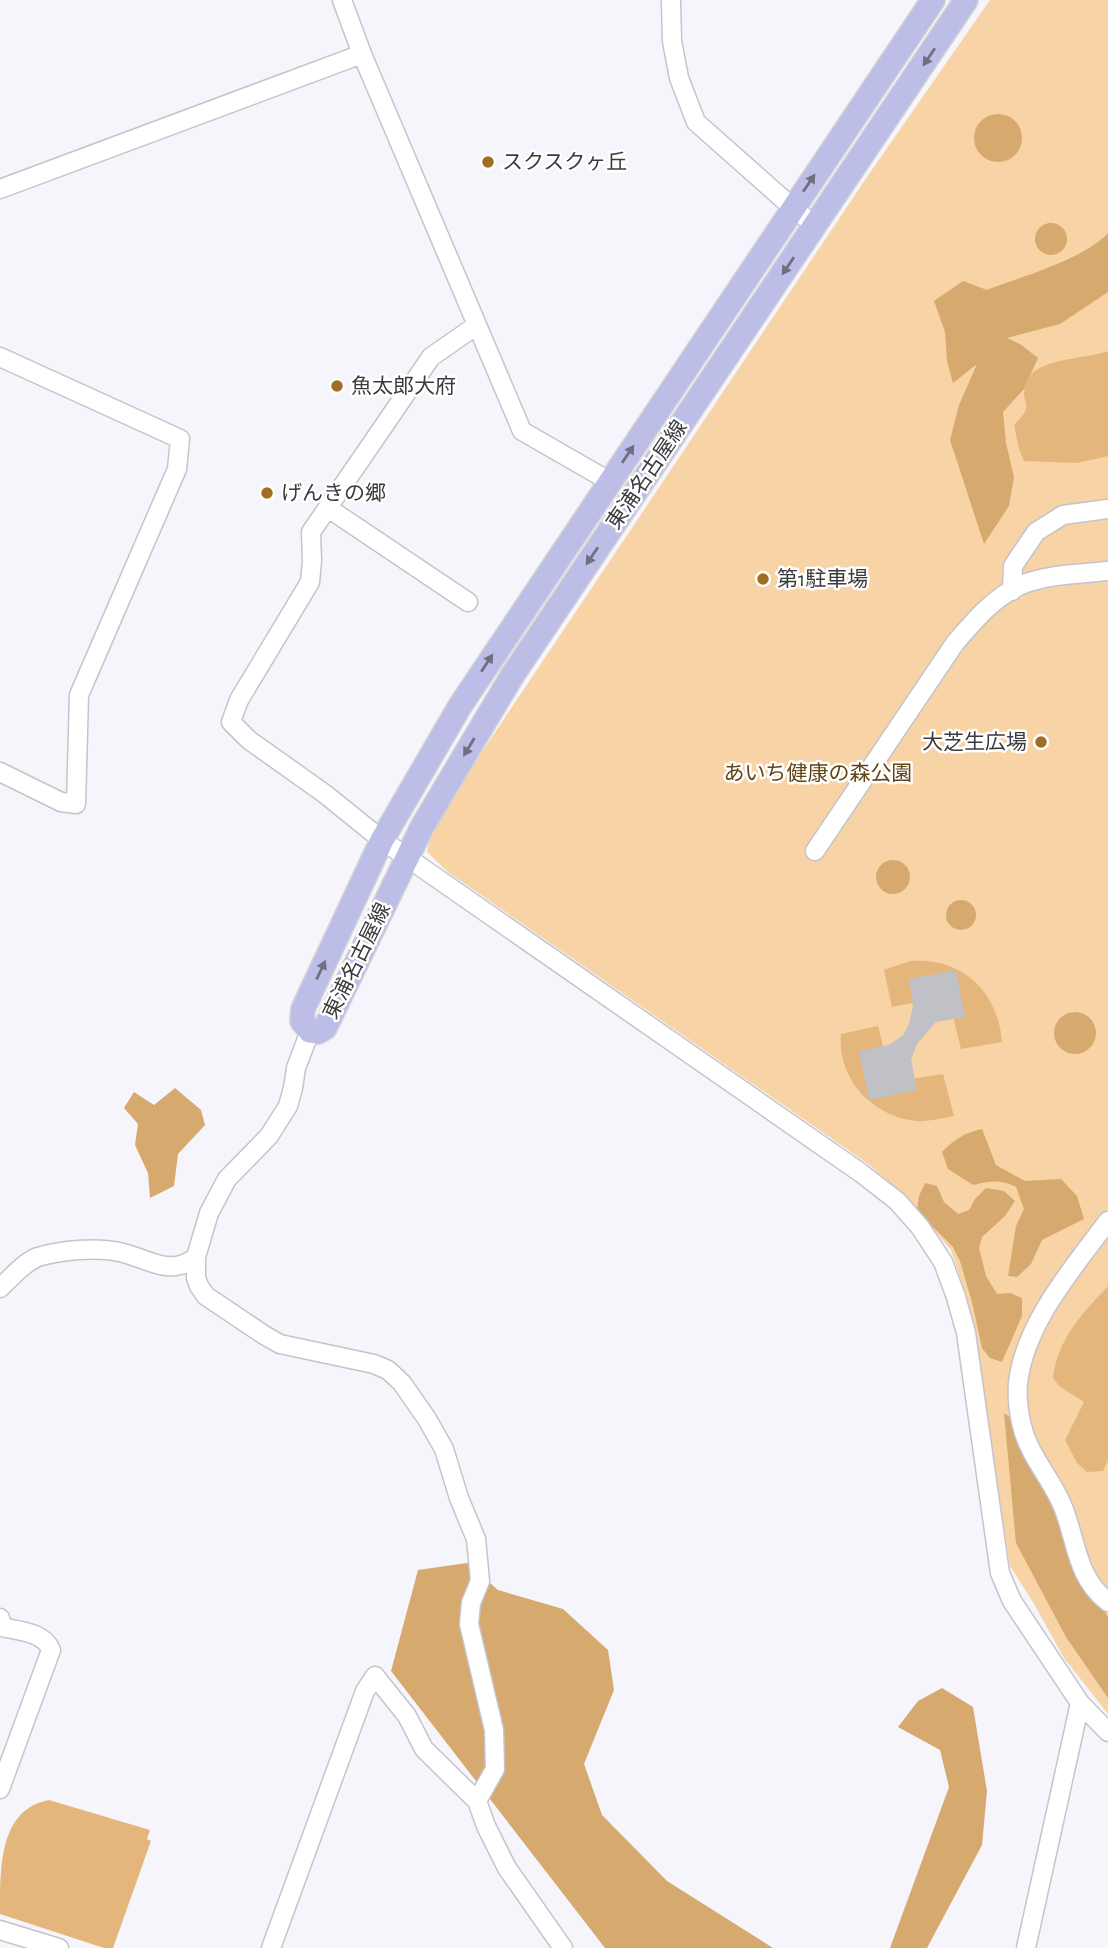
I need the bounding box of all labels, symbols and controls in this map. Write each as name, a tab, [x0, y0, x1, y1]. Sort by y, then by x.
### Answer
one-way arrow	[922, 47, 935, 67]
place label: スクスクヶ丘	[502, 151, 627, 173]
marker: スクスクヶ丘	[480, 154, 496, 170]
one-way arrow	[802, 174, 816, 192]
one-way arrow	[781, 257, 795, 275]
place label: 魚太郎大府	[351, 375, 456, 397]
marker: 魚太郎大府	[329, 378, 345, 394]
street label: 東浦名古屋線	[602, 416, 691, 533]
one-way arrow	[621, 444, 634, 463]
place label: げんきの郷	[281, 482, 386, 504]
marker: げんきの郷	[259, 485, 275, 501]
one-way arrow	[586, 546, 599, 566]
place label: 第1駐車場	[777, 568, 868, 590]
marker: 第1駐車場	[755, 571, 771, 587]
one-way arrow	[481, 653, 494, 672]
place label: 大芝生広場	[922, 731, 1027, 753]
marker: 大芝生広場	[1033, 734, 1049, 750]
one-way arrow	[463, 738, 475, 757]
park label: あいち健康の森公園	[724, 762, 913, 784]
street label: 東浦名古屋線	[319, 899, 394, 1022]
one-way arrow	[316, 960, 327, 980]

